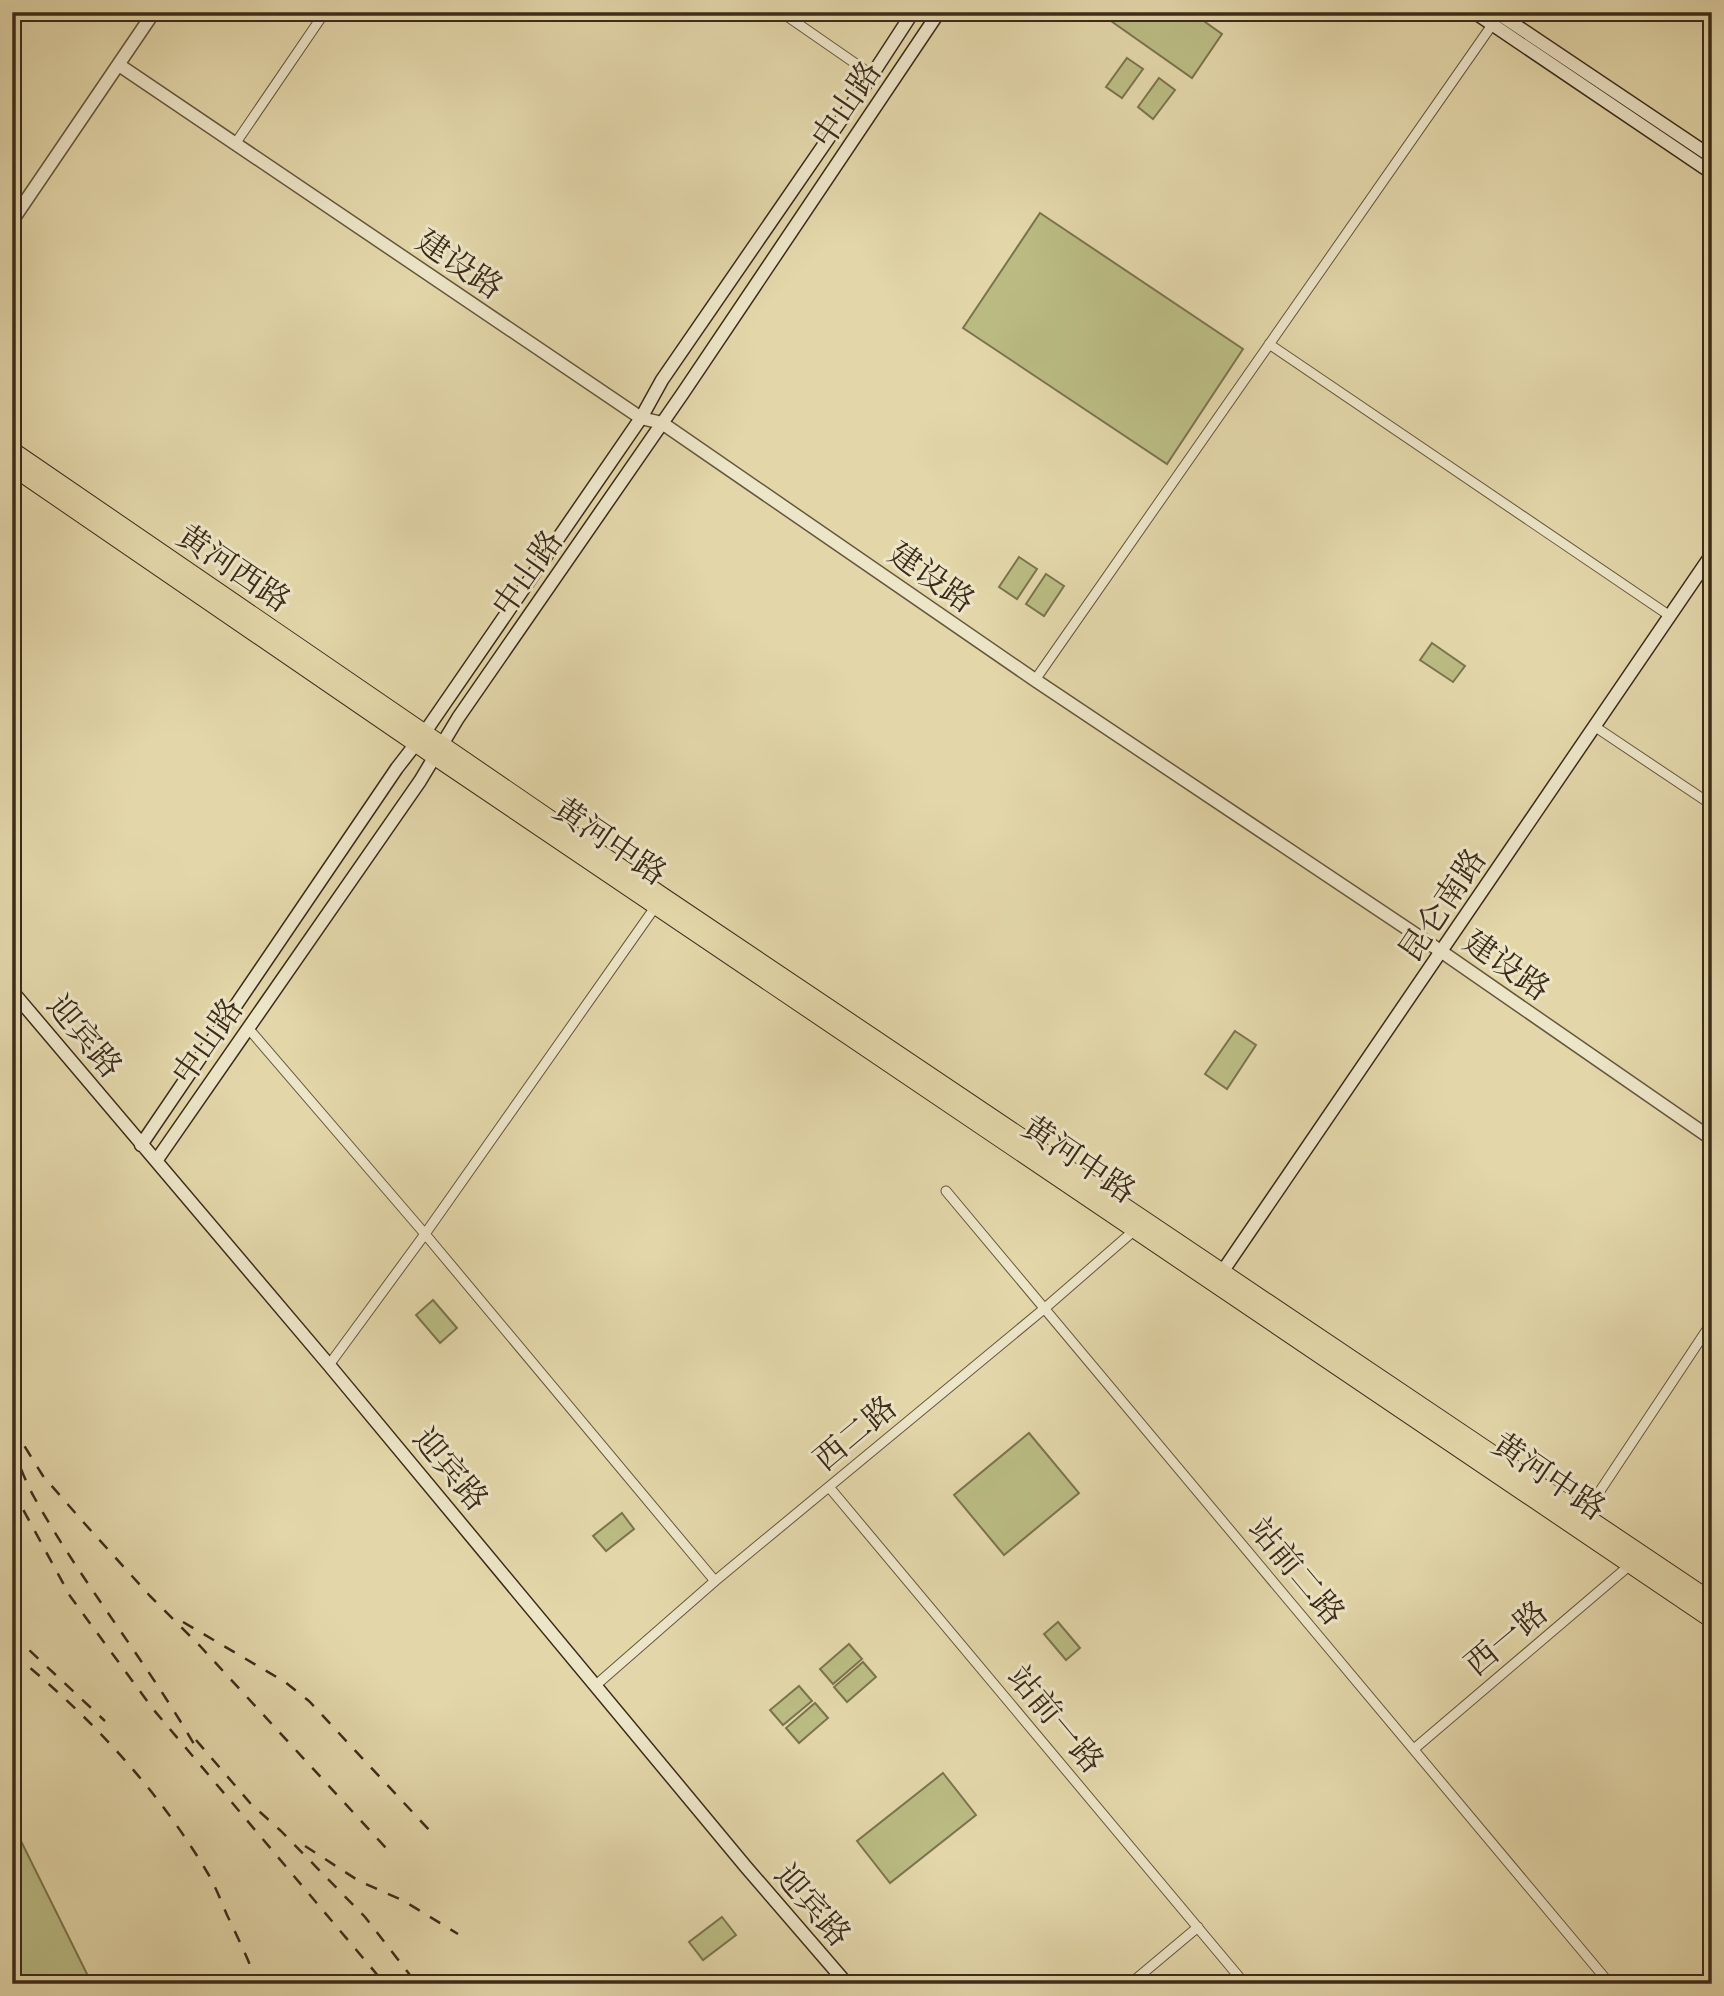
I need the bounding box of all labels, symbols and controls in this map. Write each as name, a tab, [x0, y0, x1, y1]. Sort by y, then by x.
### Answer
street label: 中山路	[802, 52, 890, 156]
street label: 建设路	[408, 220, 512, 308]
street label: 黄河西路	[169, 515, 299, 621]
street label: 中山路	[482, 522, 572, 624]
street label: 建设路	[881, 532, 983, 622]
street label: 黄河中路	[545, 788, 675, 894]
street label: 昆仑南路	[1389, 840, 1495, 970]
street label: 建设路	[1456, 920, 1558, 1010]
street label: 迎宾路	[38, 986, 132, 1086]
street label: 中山路	[162, 990, 252, 1092]
street label: 黄河中路	[1014, 1106, 1144, 1212]
street label: 西二路	[805, 1386, 905, 1480]
street label: 迎宾路	[404, 1419, 498, 1519]
street label: 黄河中路	[1484, 1423, 1614, 1529]
street label: 站前二路	[1240, 1508, 1354, 1634]
street label: 西一路	[1456, 1591, 1556, 1685]
street label: 站前一路	[999, 1656, 1113, 1782]
street label: 迎宾路	[766, 1855, 860, 1955]

